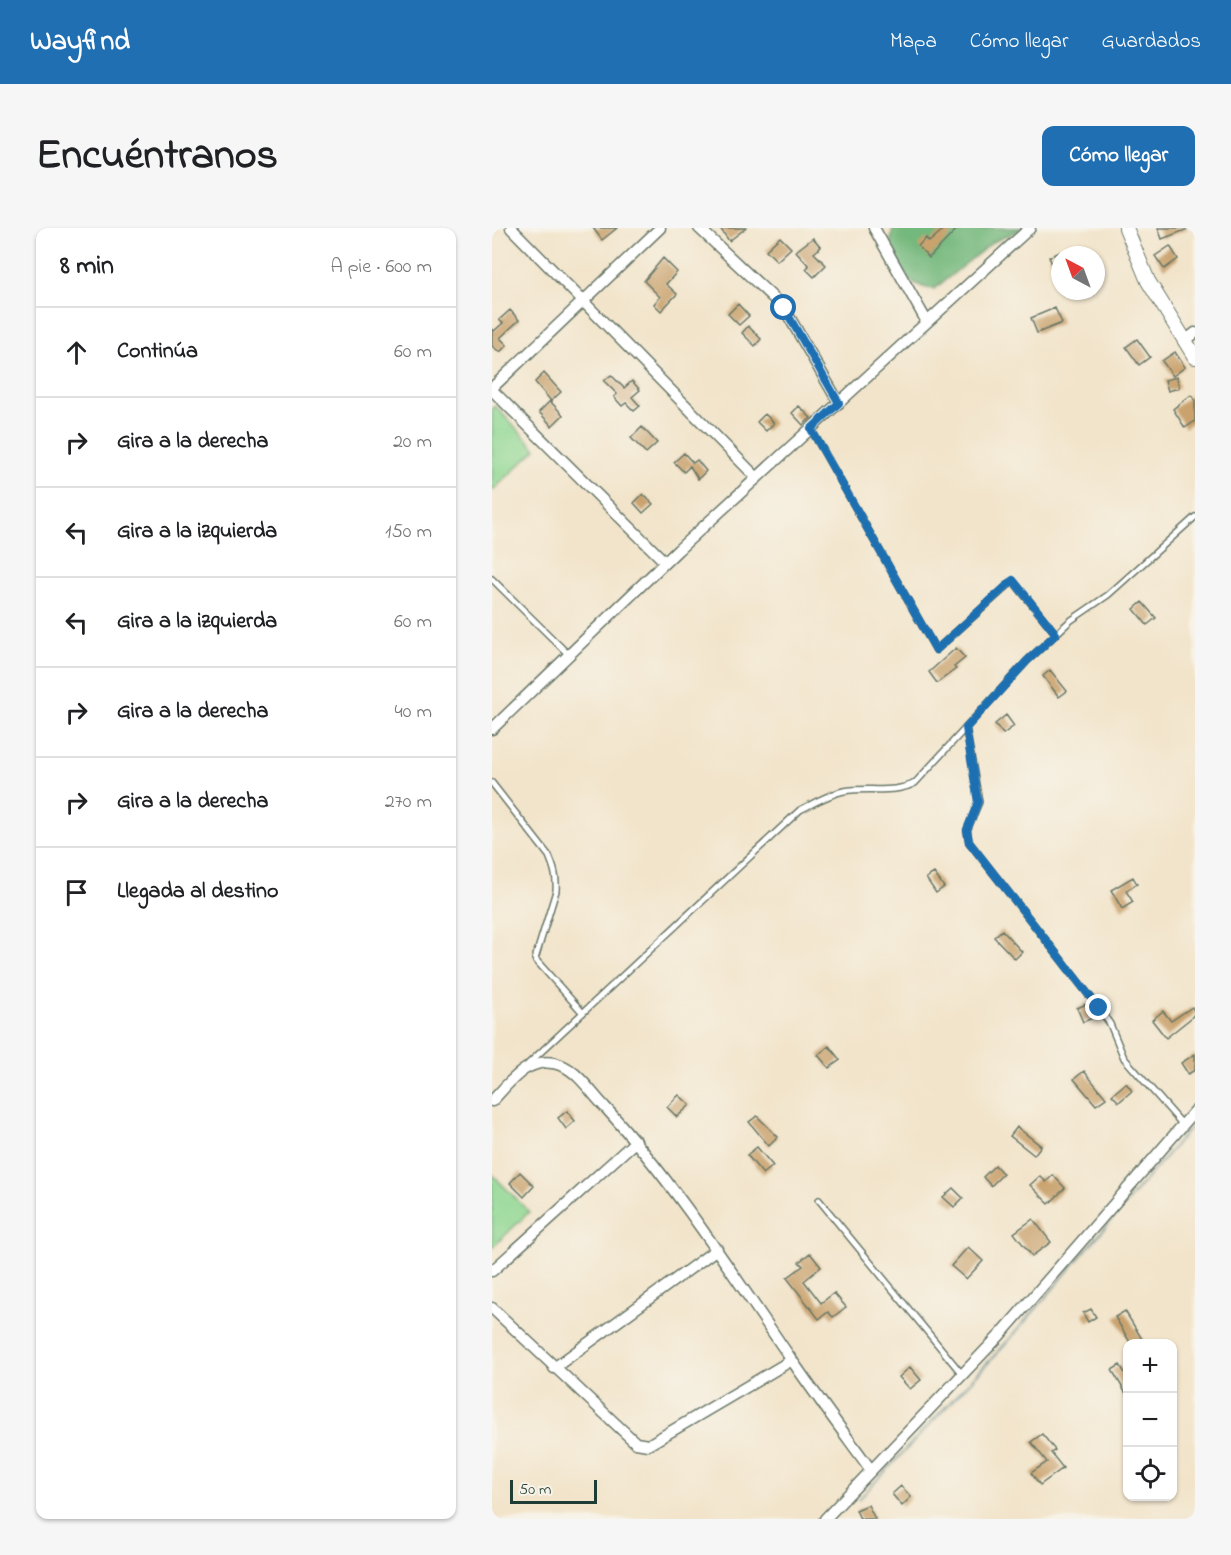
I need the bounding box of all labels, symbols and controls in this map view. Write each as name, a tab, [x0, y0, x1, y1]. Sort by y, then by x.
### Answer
text: Wayfind	[30, 22, 130, 63]
text: Mapa	[890, 27, 937, 57]
text: Cómo llegar	[970, 27, 1068, 57]
text: Guardados	[1101, 27, 1201, 57]
text: Encuéntranos	[36, 126, 278, 187]
button: Cómo llegar	[1042, 126, 1195, 186]
north arrow	[1051, 246, 1105, 300]
text: 8 min	[60, 248, 114, 286]
text: A pie · 600 m	[330, 253, 432, 282]
route start	[770, 294, 796, 320]
icon: ahead	[60, 336, 93, 369]
text: Continúa	[117, 336, 198, 368]
text: 60 m	[394, 338, 432, 367]
icon: right	[60, 426, 93, 459]
text: Gira a la derecha	[117, 426, 268, 458]
text: 20 m	[393, 428, 432, 457]
icon: left	[60, 516, 93, 549]
text: Gira a la izquierda	[117, 516, 277, 548]
text: 150 m	[385, 518, 432, 547]
icon: left	[60, 606, 93, 639]
text: Gira a la izquierda	[117, 606, 277, 638]
text: 60 m	[394, 608, 432, 637]
icon: right	[60, 696, 93, 729]
text: Gira a la derecha	[117, 696, 268, 728]
text: 40 m	[395, 698, 432, 727]
icon: right	[60, 786, 93, 819]
text: Gira a la derecha	[117, 786, 268, 818]
text: 270 m	[385, 788, 432, 817]
icon: arrive	[60, 876, 93, 909]
text: Llegada al destino	[117, 876, 278, 908]
route end	[1085, 994, 1111, 1020]
map controls	[1123, 1339, 1177, 1501]
button: +	[1123, 1339, 1177, 1393]
button: −	[1123, 1393, 1177, 1447]
button: locate	[1123, 1447, 1177, 1501]
scale bar	[510, 1477, 597, 1504]
text: 50 m	[519, 1478, 551, 1502]

